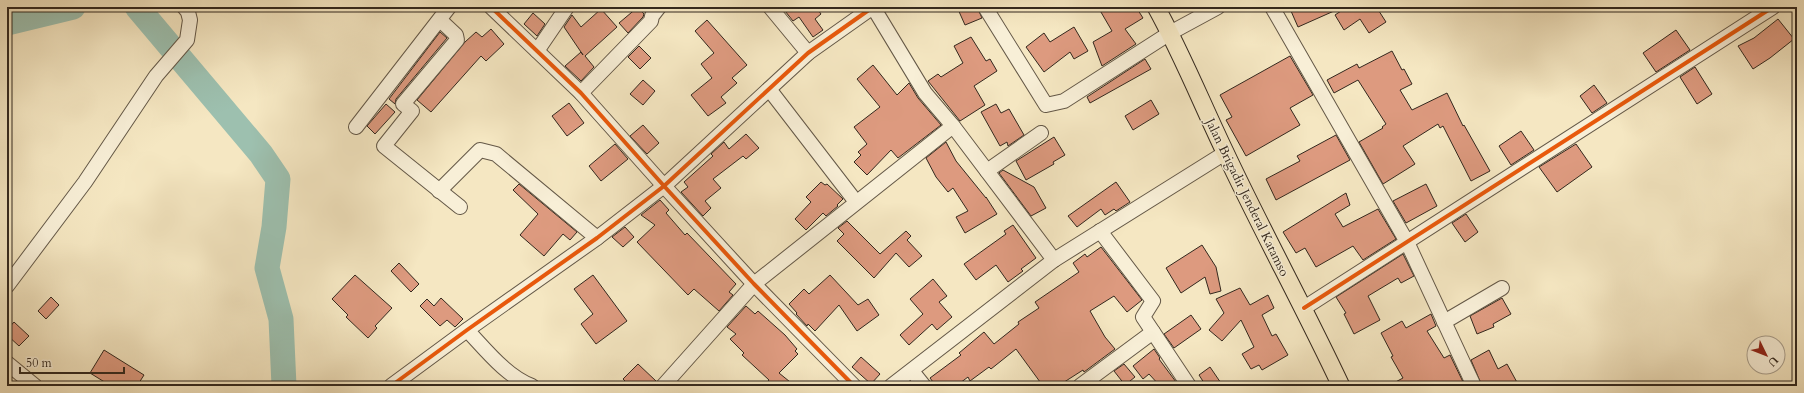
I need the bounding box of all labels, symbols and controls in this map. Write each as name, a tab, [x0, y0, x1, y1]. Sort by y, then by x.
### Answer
street label: Jalan Brigadir Jenderal Katamso	[1200, 114, 1293, 280]
north arrow	[1746, 335, 1786, 375]
scale bar	[20, 349, 124, 375]
text: U	[1764, 353, 1781, 370]
text: 50 m	[26, 355, 53, 371]

